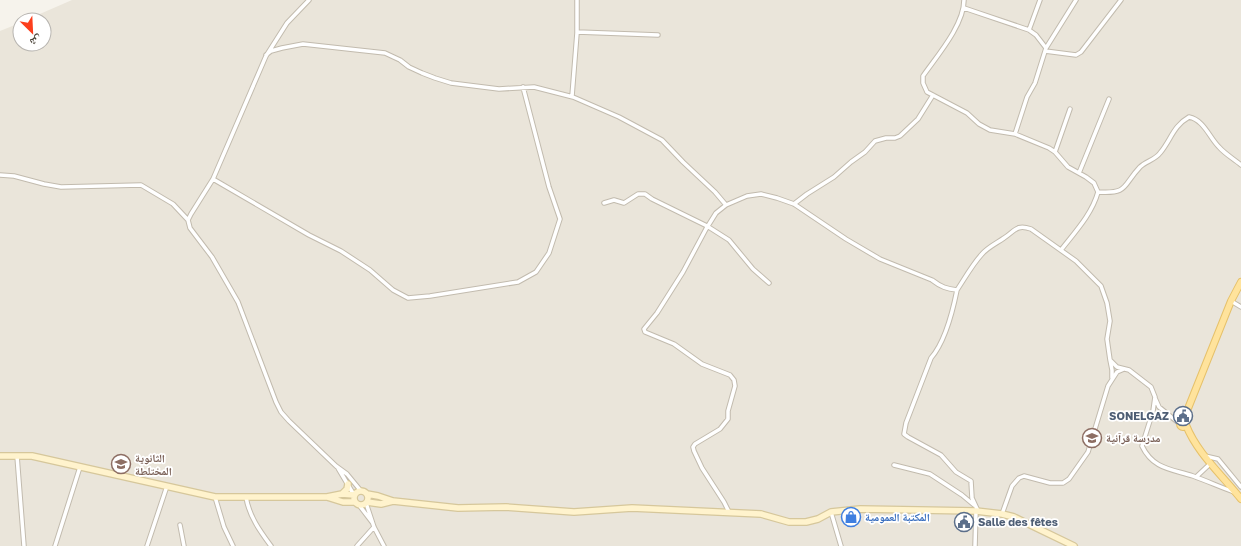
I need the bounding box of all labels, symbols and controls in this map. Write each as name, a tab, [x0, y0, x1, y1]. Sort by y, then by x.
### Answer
north arrow	[12, 12, 52, 52]
text: ش	[27, 31, 44, 50]
public building icon: SONELGAZ	[1172, 405, 1194, 427]
place label: SONELGAZ	[1109, 409, 1169, 422]
school or university icon: مدرسة قرآنية	[1081, 427, 1103, 449]
place label: مدرسة قرآنية	[1106, 431, 1161, 445]
place label: الثانوية المختلطة	[135, 451, 172, 477]
school or university icon: الثانوية المختلطة	[110, 453, 132, 475]
shop icon: المكتبة العمومية	[840, 506, 862, 528]
place label: المكتبة العمومية	[865, 510, 930, 524]
public building icon: Salle des fêtes	[953, 511, 975, 533]
place label: Salle des fêtes	[978, 515, 1058, 528]

